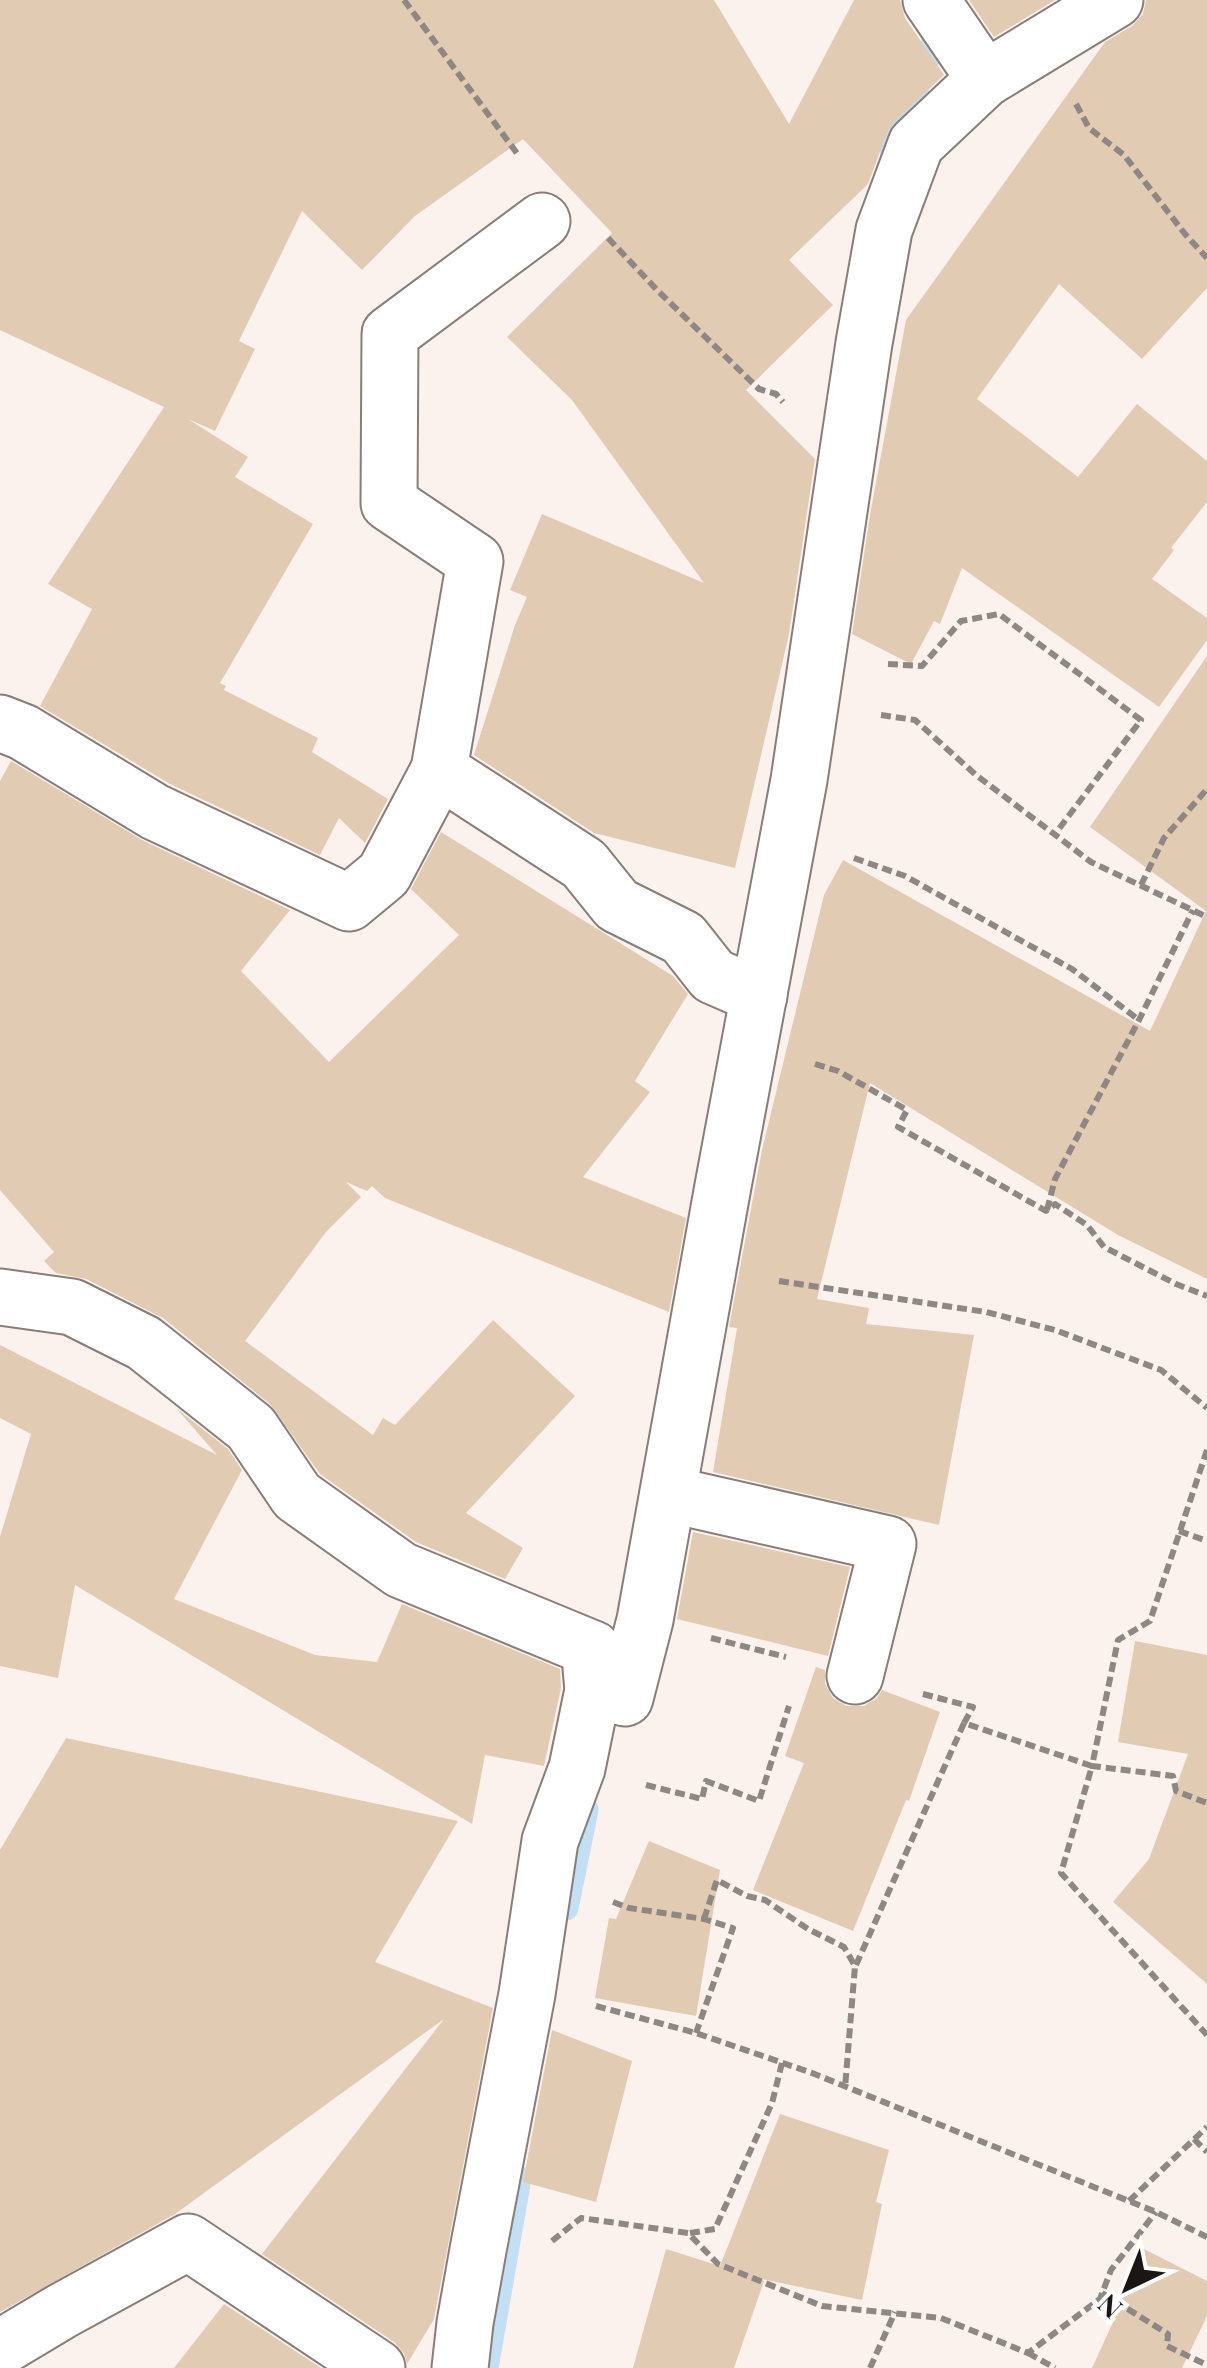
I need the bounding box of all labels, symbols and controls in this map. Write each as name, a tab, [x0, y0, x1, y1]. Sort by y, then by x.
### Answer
north arrow	[1077, 2238, 1177, 2338]
text: N	[1089, 2287, 1129, 2328]

